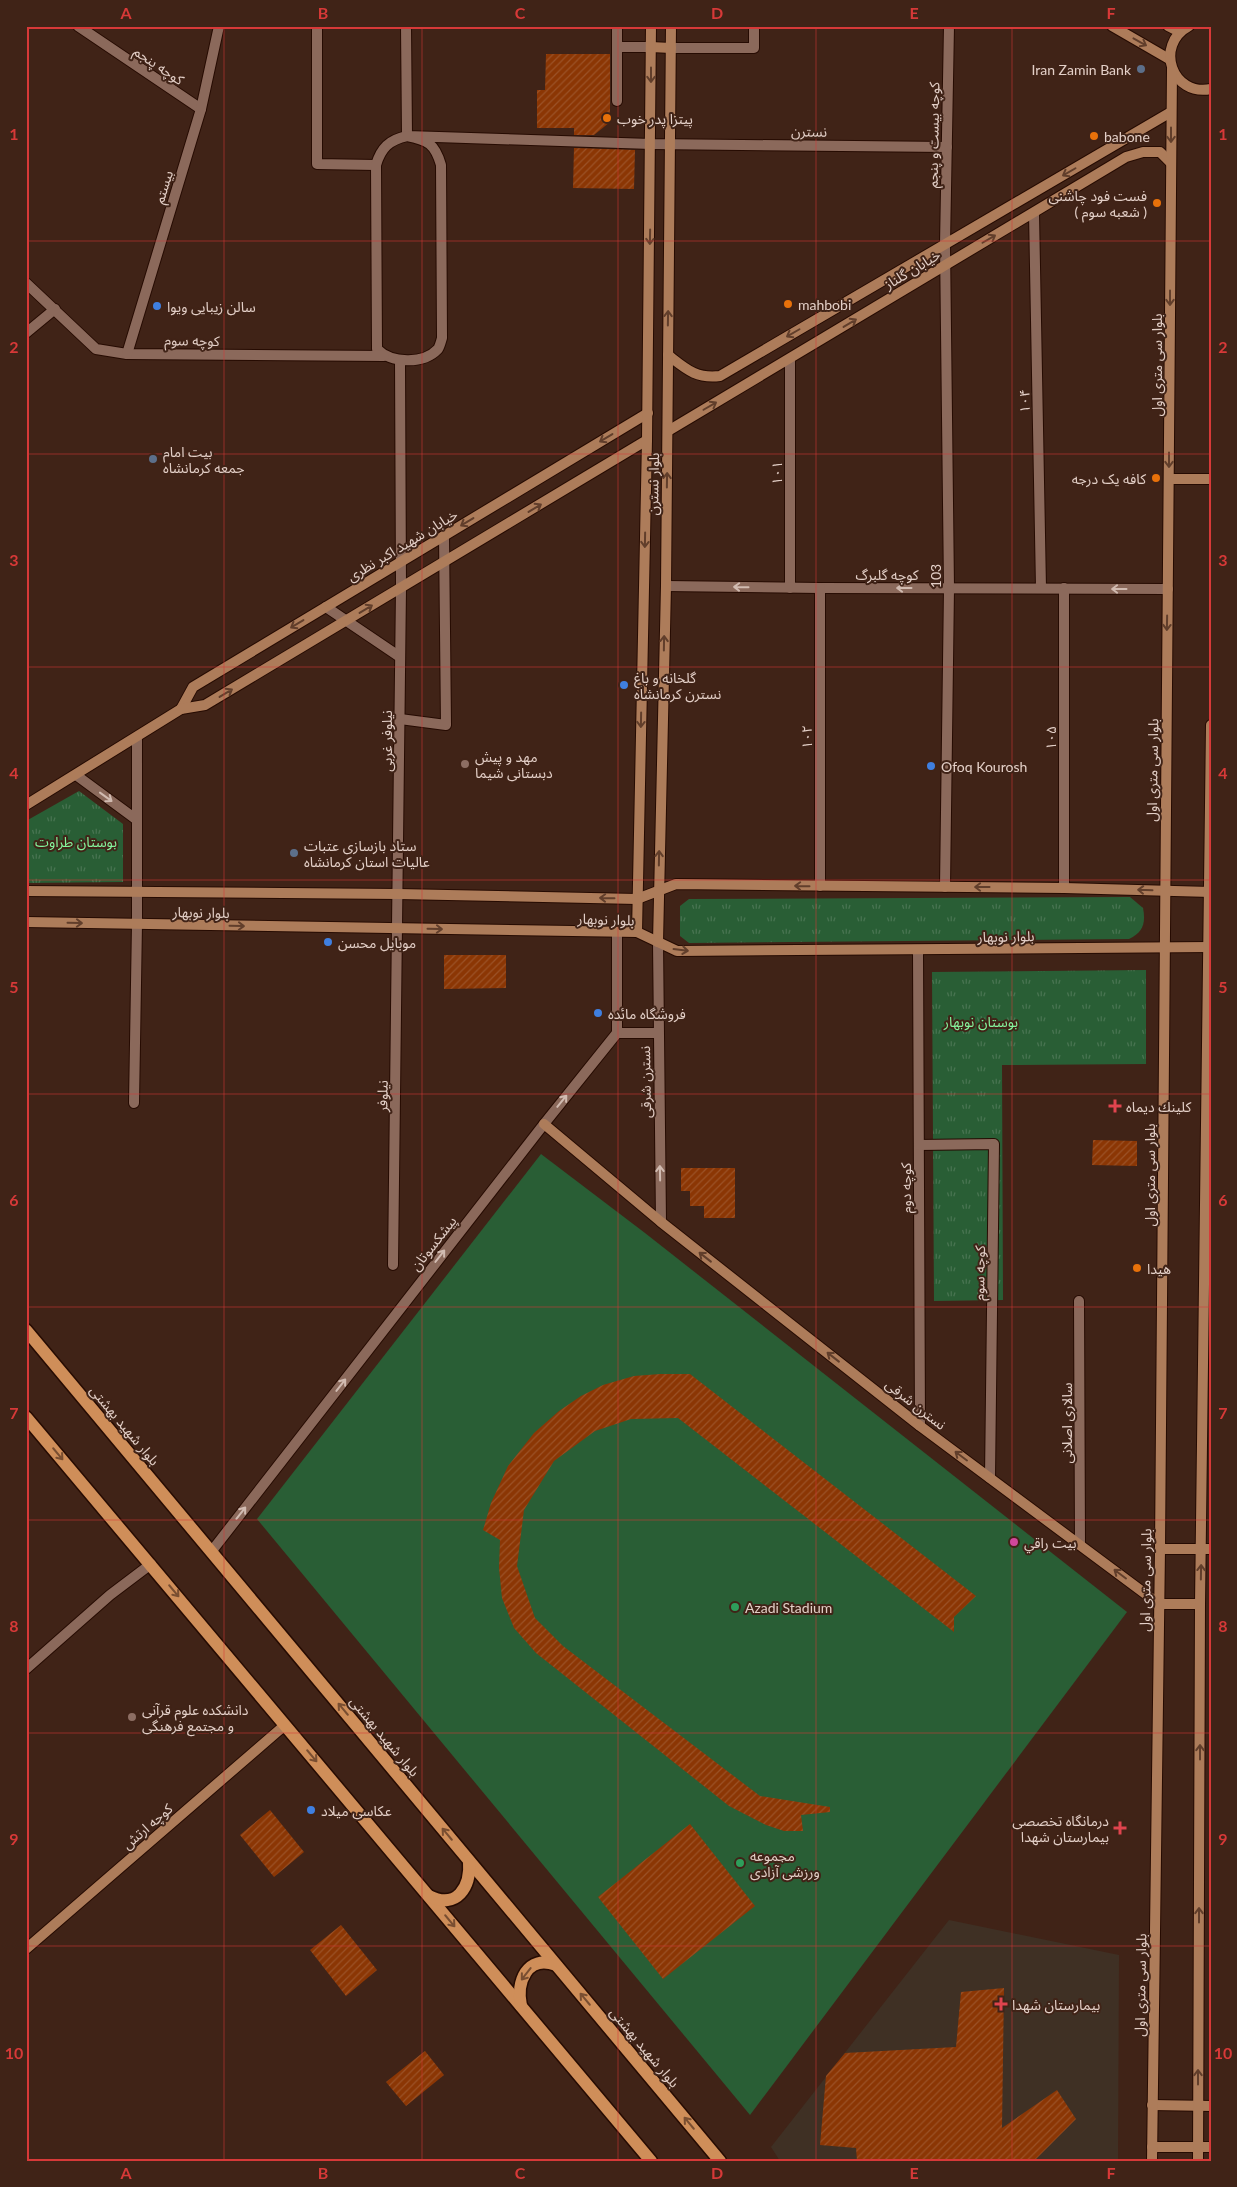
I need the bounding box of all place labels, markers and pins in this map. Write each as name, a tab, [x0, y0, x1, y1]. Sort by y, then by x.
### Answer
place label: Iran Zamin Bank	[1031, 61, 1132, 78]
marker: Iran Zamin Bank	[1135, 63, 1147, 75]
place label: پیتزا پدر خوب	[617, 110, 693, 129]
marker: پیتزا پدر خوب	[601, 112, 613, 124]
place label: babone	[1104, 128, 1150, 145]
marker: babone	[1088, 130, 1100, 142]
place label: فست فود چاشنی ( شعبه سوم )	[1048, 187, 1147, 223]
marker: فست فود چاشنی ( شعبه سوم )	[1151, 197, 1163, 209]
place label: mahbobi	[798, 296, 851, 313]
place label: سالن زیبایی ویوا	[167, 298, 256, 316]
marker: mahbobi	[782, 298, 794, 310]
marker: سالن زیبایی ویوا	[151, 300, 163, 312]
place label: بیت امام جمعه کرمانشاه	[163, 443, 245, 477]
marker: بیت امام جمعه کرمانشاه	[147, 453, 159, 465]
place label: کافه یک درجه	[1072, 470, 1146, 488]
marker: کافه یک درجه	[1150, 472, 1162, 484]
place label: گلخانه و باغ نسترن کرمانشاه	[634, 669, 721, 703]
marker: گلخانه و باغ نسترن کرمانشاه	[618, 679, 630, 691]
place label: مهد و پیش دبستانی شیما	[475, 748, 553, 782]
marker: مهد و پیش دبستانی شیما	[459, 758, 471, 770]
place label: Ofoq Kourosh	[941, 758, 1027, 775]
marker: Ofoq Kourosh	[925, 760, 937, 772]
place label: ستاد بازسازی عتبات عالیات استان کرمانشاه	[304, 837, 430, 871]
marker: ستاد بازسازی عتبات عالیات استان کرمانشاه	[288, 847, 300, 859]
place label: موبایل محسن	[338, 934, 416, 952]
marker: موبایل محسن	[322, 936, 334, 948]
place label: فروشگاه مائده	[608, 1005, 686, 1023]
marker: فروشگاه مائده	[592, 1007, 604, 1019]
place label: كلينك ديماه	[1126, 1098, 1191, 1115]
marker: كلينك ديماه	[1108, 1099, 1122, 1113]
place label: هیدا	[1147, 1260, 1171, 1277]
marker: هیدا	[1131, 1262, 1143, 1274]
place label: بيت راقي	[1024, 1534, 1077, 1554]
marker: بيت راقي	[1008, 1536, 1020, 1548]
place label: Azadi Stadium	[745, 1599, 832, 1616]
marker: Azadi Stadium	[729, 1601, 741, 1613]
place label: دانشکده علوم قرآنی و مجتمع فرهنگی	[142, 1701, 249, 1737]
marker: دانشکده علوم قرآنی و مجتمع فرهنگی	[126, 1711, 138, 1723]
place label: عکاسی میلاد	[321, 1802, 392, 1820]
marker: عکاسی میلاد	[305, 1804, 317, 1816]
place label: درمانگاه تخصصی بیمارستان شهدا	[1012, 1812, 1109, 1846]
marker: درمانگاه تخصصی بیمارستان شهدا	[1113, 1821, 1127, 1835]
place label: مجموعه ورزشی آزادی	[750, 1847, 820, 1881]
marker: مجموعه ورزشی آزادی	[734, 1857, 746, 1869]
place label: بیمارستان شهدا	[1012, 1996, 1100, 2014]
marker: بیمارستان شهدا	[994, 1997, 1008, 2011]

